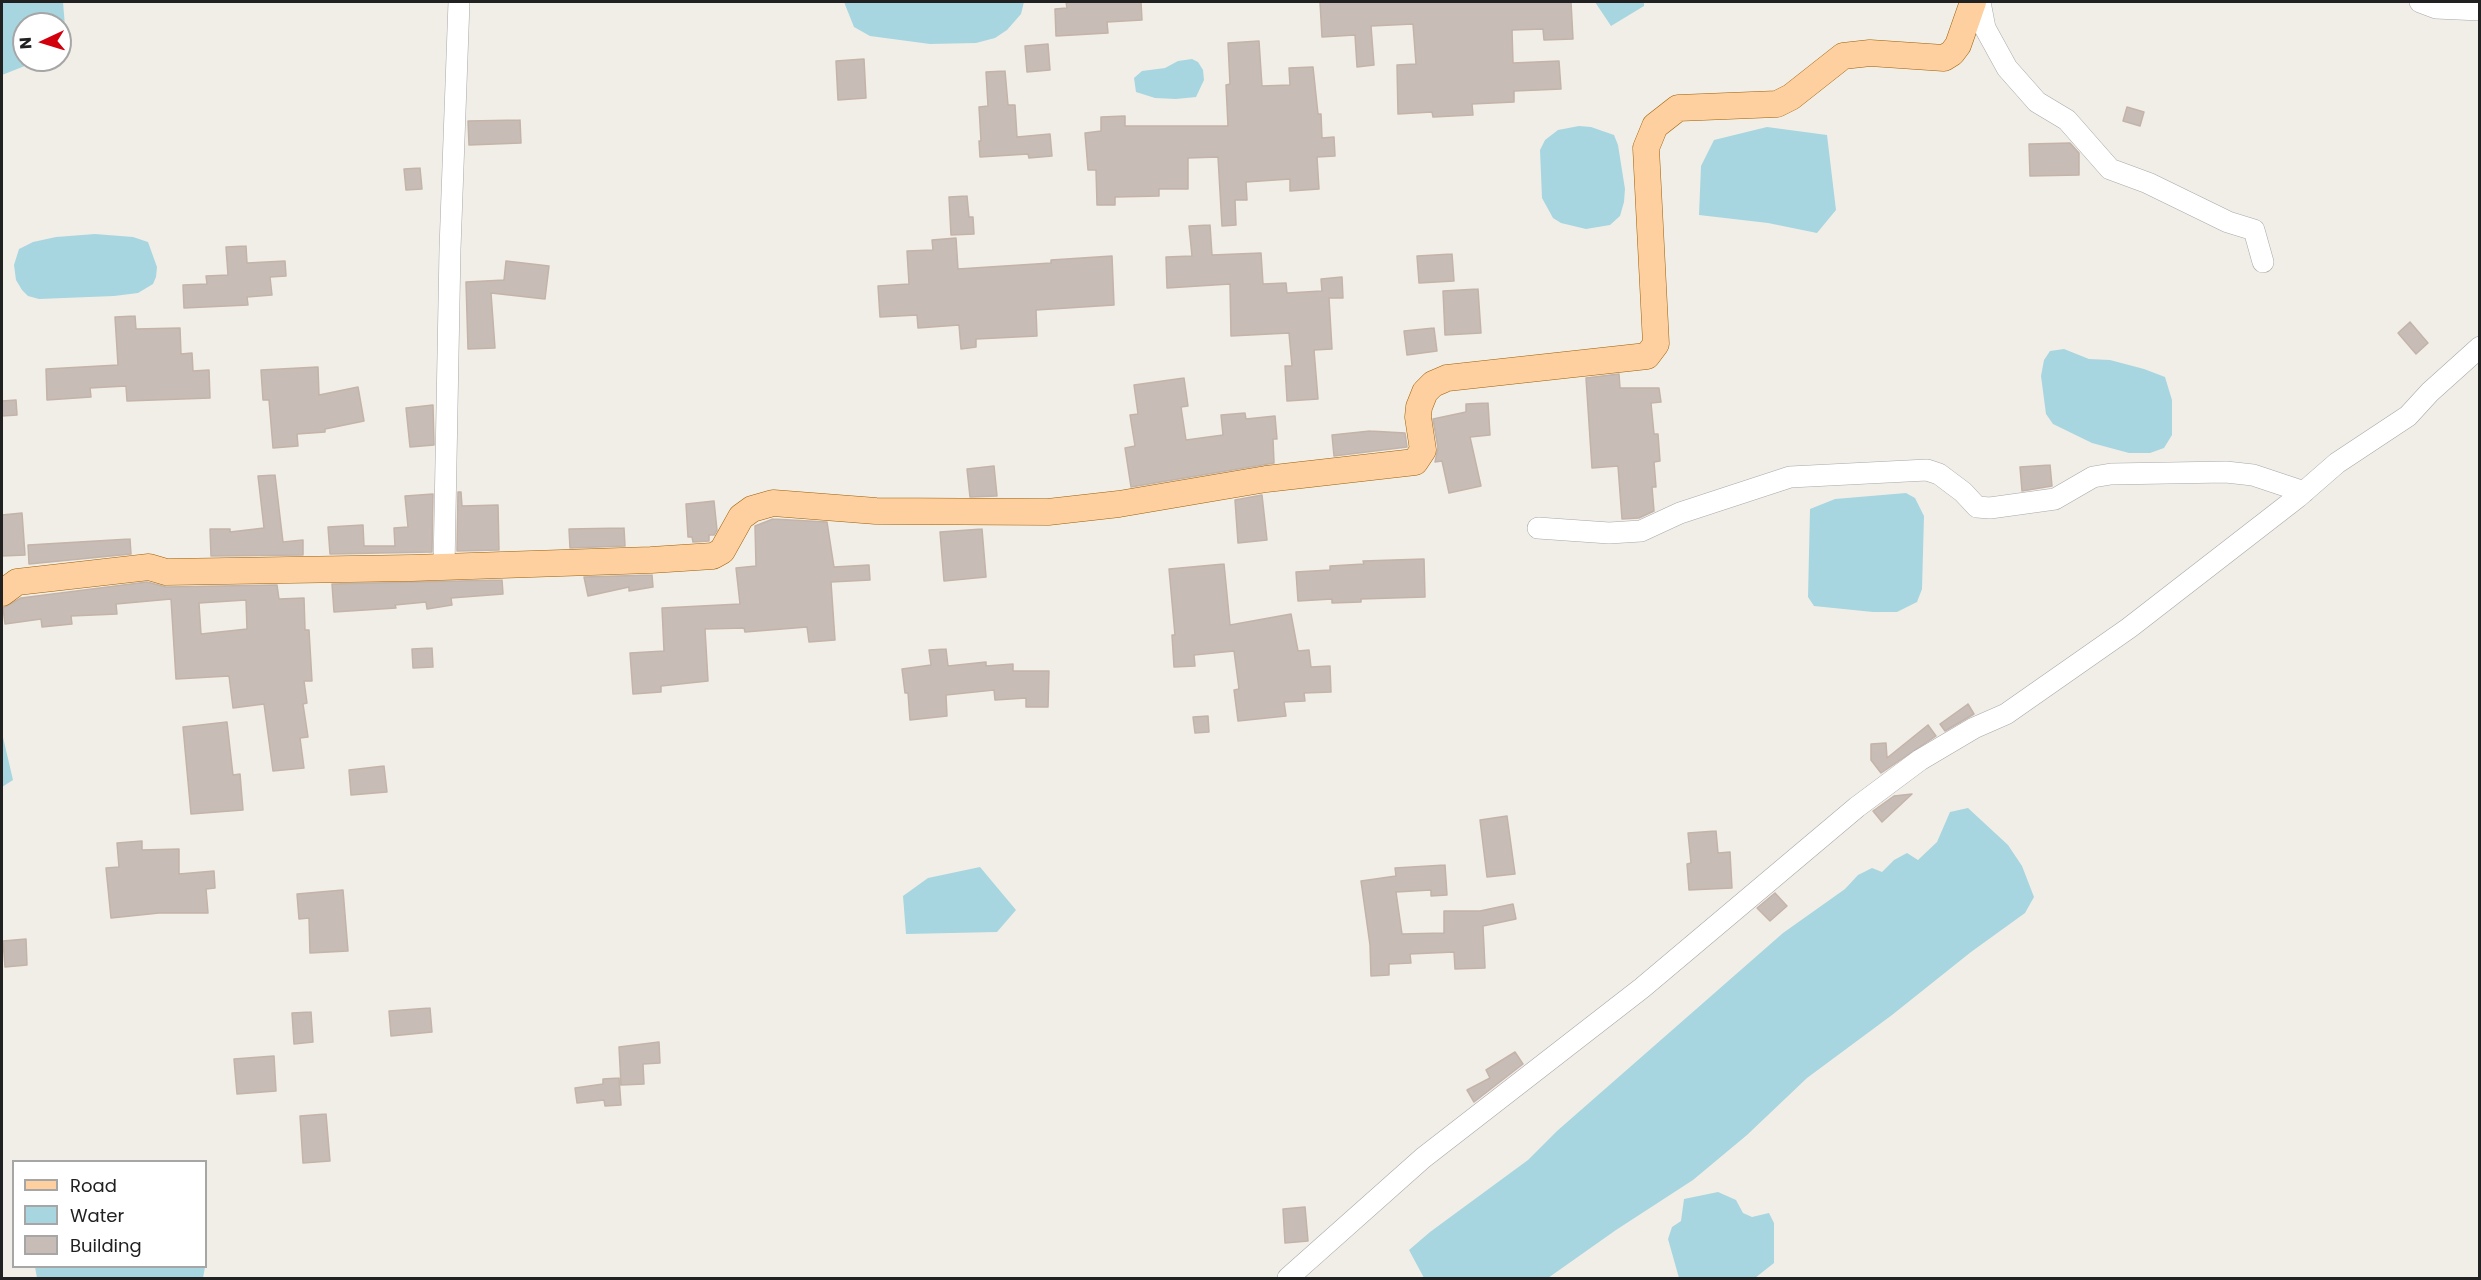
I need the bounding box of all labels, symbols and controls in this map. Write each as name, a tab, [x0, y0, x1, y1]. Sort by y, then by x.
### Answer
north arrow	[12, 12, 72, 72]
text: N	[14, 36, 37, 50]
legend	[12, 1160, 207, 1268]
text: Road	[70, 1173, 117, 1198]
text: Water	[70, 1203, 124, 1228]
text: Building	[70, 1233, 142, 1258]

